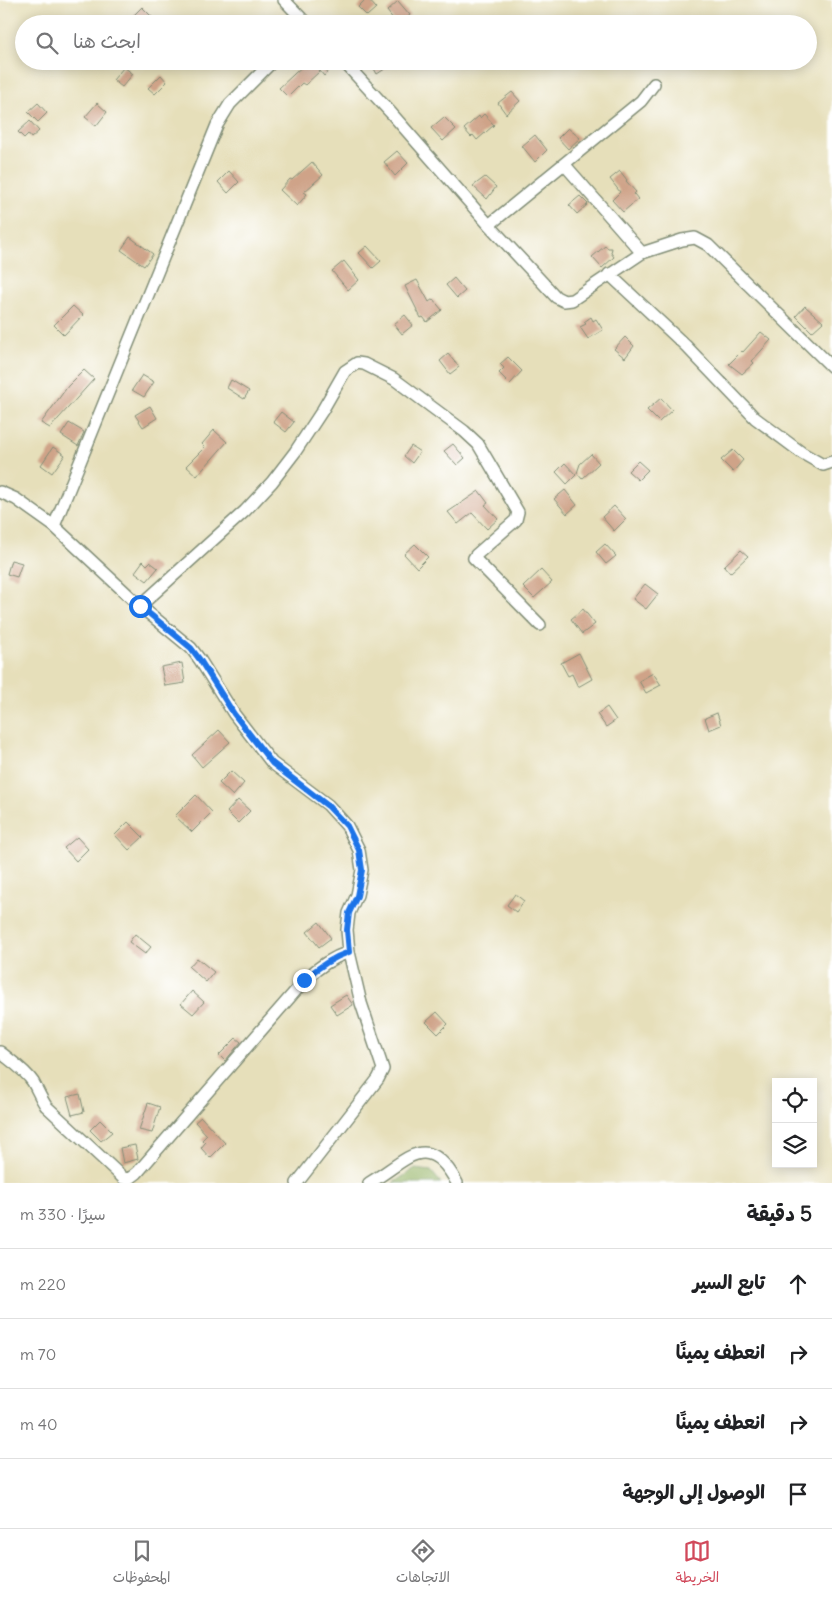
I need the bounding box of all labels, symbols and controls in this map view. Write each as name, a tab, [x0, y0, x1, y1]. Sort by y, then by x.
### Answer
search box	[15, 15, 817, 70]
icon: search	[33, 29, 61, 57]
text: ابحث هنا	[73, 29, 141, 53]
route start	[129, 595, 152, 618]
route end	[293, 969, 316, 992]
map controls	[772, 1078, 817, 1168]
button: locate	[772, 1078, 817, 1123]
button: layers	[772, 1123, 817, 1168]
text: 5 دقيقة	[746, 1200, 812, 1227]
text: سيرًا · 330 m	[20, 1204, 106, 1224]
text: تابع السير	[693, 1270, 765, 1294]
icon: ahead	[784, 1270, 812, 1298]
text: 220 m	[20, 1274, 66, 1294]
text: انعطف يمينًا	[676, 1340, 765, 1364]
icon: right	[784, 1340, 812, 1368]
text: 70 m	[20, 1344, 56, 1364]
text: انعطف يمينًا	[676, 1410, 765, 1434]
icon: right	[784, 1410, 812, 1438]
text: 40 m	[20, 1414, 58, 1434]
text: الوصول إلى الوجهة	[622, 1480, 765, 1504]
icon: arrive	[784, 1480, 812, 1508]
tab: المحفوظات	[113, 1537, 170, 1590]
tab: الاتجاهات	[396, 1537, 450, 1590]
tab: الخريطة	[676, 1537, 719, 1590]

